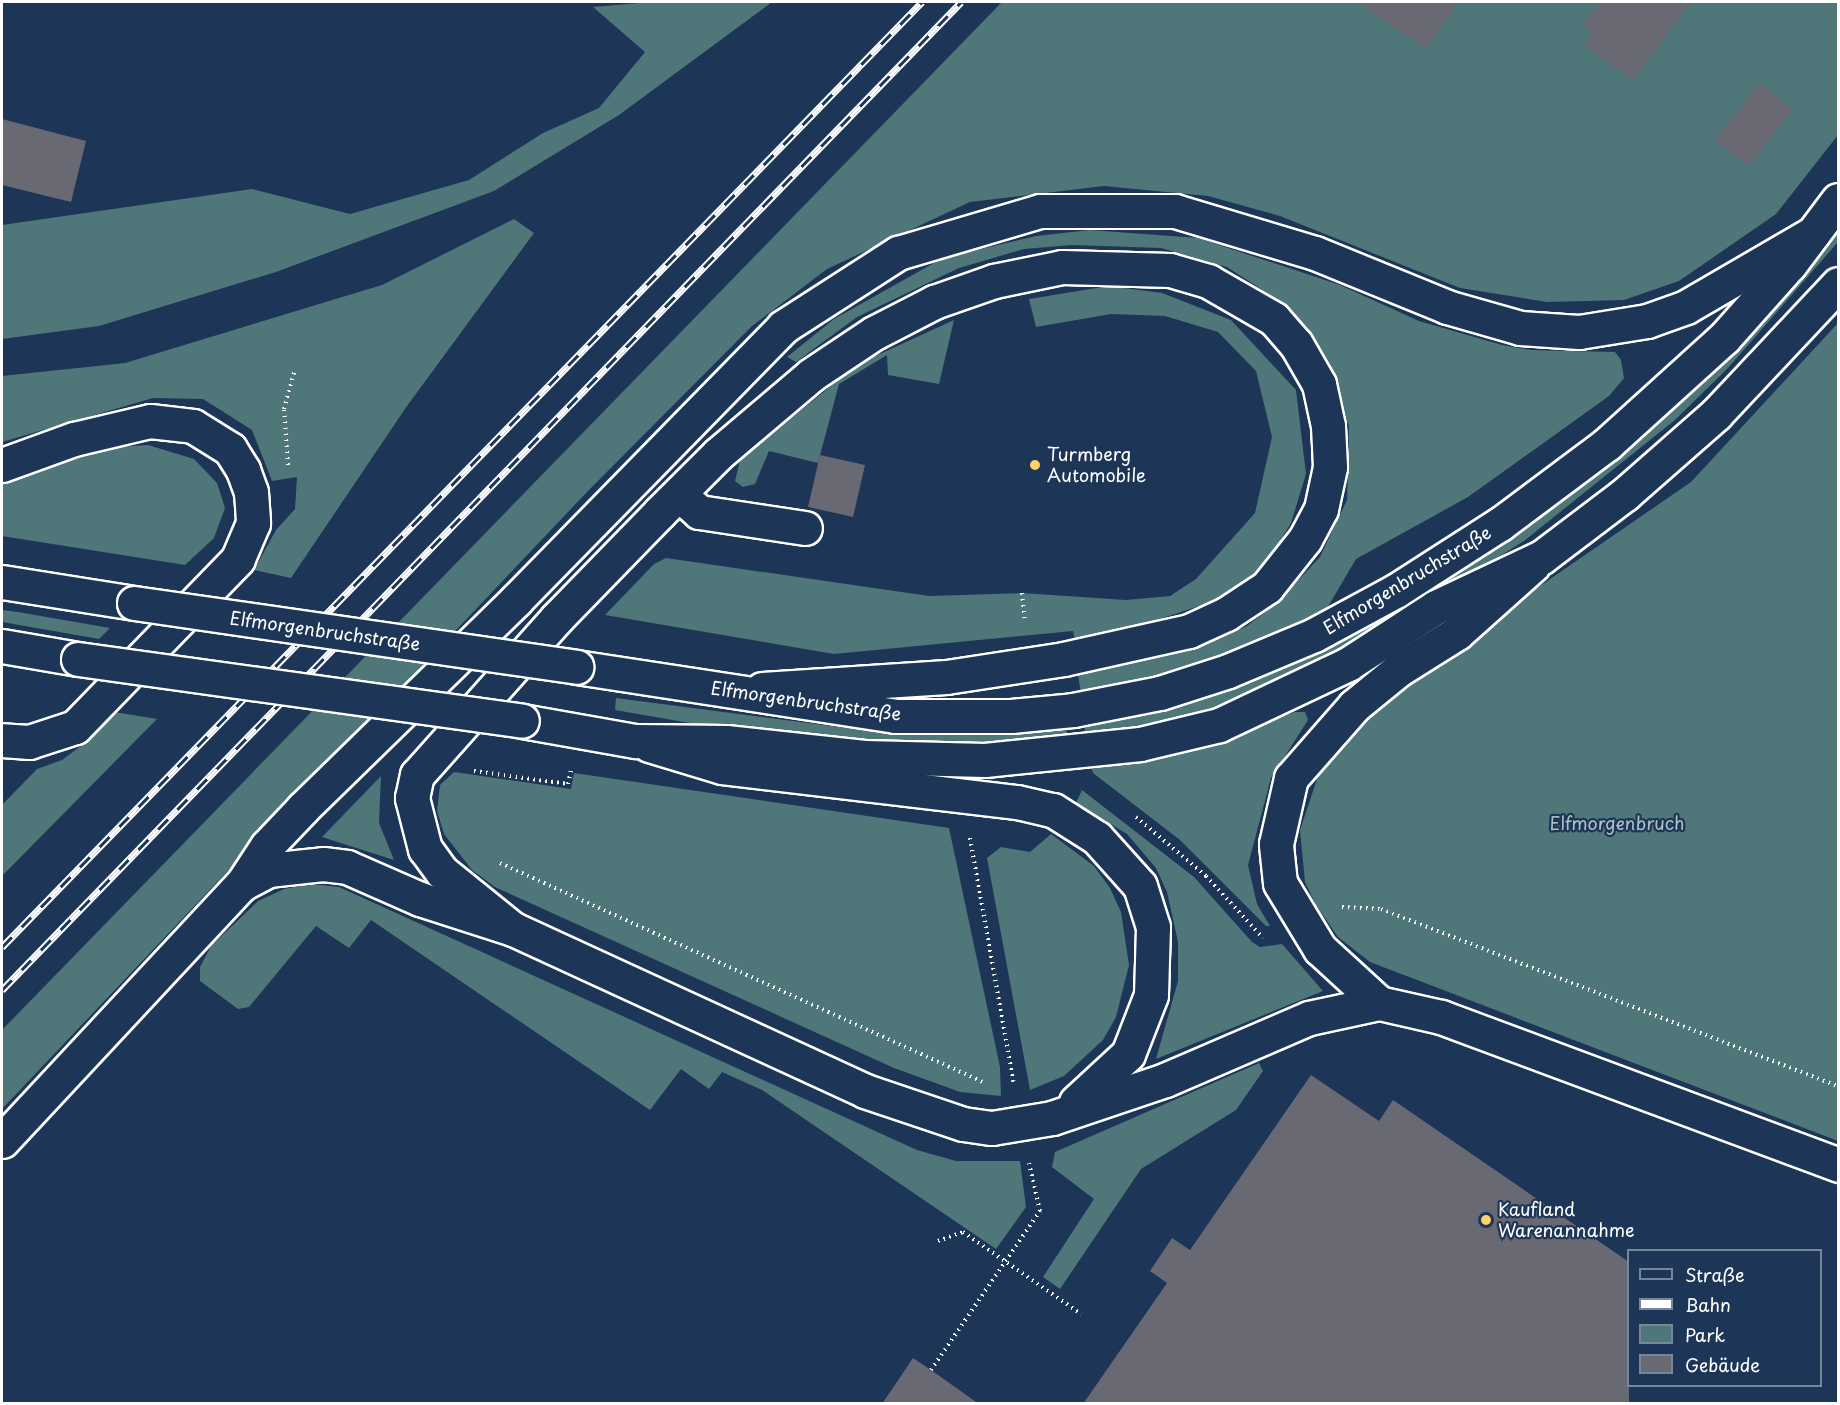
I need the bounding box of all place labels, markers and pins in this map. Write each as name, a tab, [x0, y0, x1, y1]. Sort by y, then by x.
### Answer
place label: Turmberg Automobile	[1047, 444, 1146, 486]
marker: Turmberg Automobile	[1028, 458, 1042, 472]
place label: Kaufland Warenannahme	[1498, 1199, 1635, 1242]
marker: Kaufland Warenannahme	[1479, 1213, 1493, 1227]

